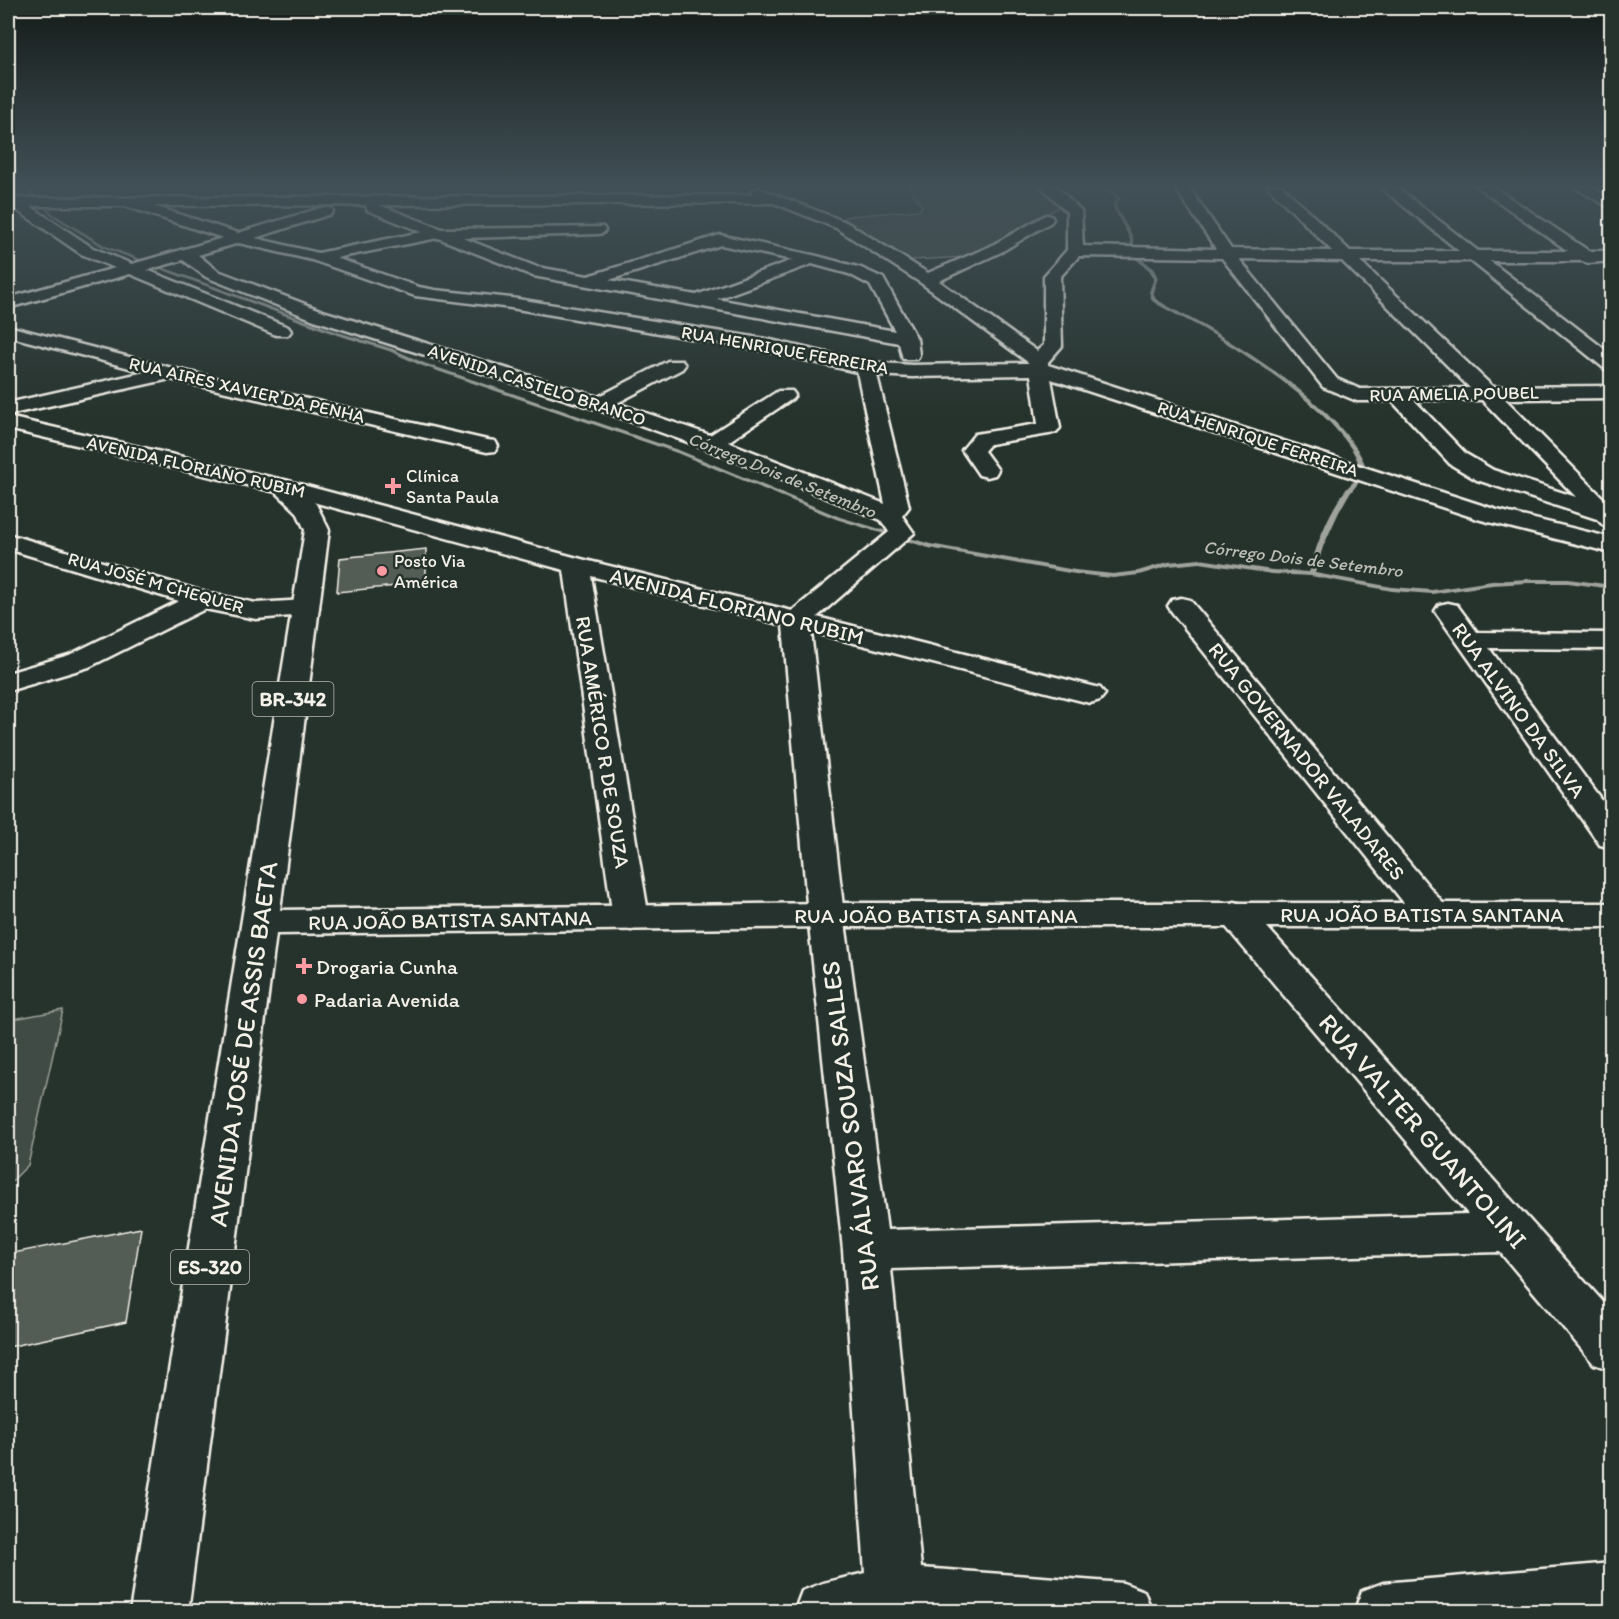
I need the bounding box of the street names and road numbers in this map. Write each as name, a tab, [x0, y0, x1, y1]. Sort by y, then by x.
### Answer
street label: RUA HENRIQUE FERREIRA	[680, 321, 891, 379]
street label: AVENIDA CASTELO BRANCO	[425, 339, 649, 431]
street label: RUA AIRES XAVIER DA PENHA	[127, 352, 368, 428]
street label: RUA AMELIA POUBEL	[1369, 382, 1539, 406]
street label: RUA HENRIQUE FERREIRA	[1155, 396, 1362, 482]
street label: AVENIDA FLORIANO RUBIM	[85, 431, 307, 503]
street label: RUA JOSÉ M CHEQUER	[65, 547, 247, 619]
street label: AVENIDA FLORIANO RUBIM	[607, 562, 867, 650]
street label: RUA AMÉRICO R DE SOUZA	[571, 614, 635, 871]
street label: RUA ALVINO DA SILVA	[1447, 617, 1591, 803]
street label: RUA GOVERNADOR VALADARES	[1203, 637, 1411, 885]
road number: BR-342	[252, 682, 334, 716]
street label: AVENIDA JOSÉ DE ASSIS BAETA	[202, 859, 285, 1229]
street label: RUA JOÃO BATISTA SANTANA	[1280, 902, 1564, 927]
street label: RUA JOÃO BATISTA SANTANA	[794, 903, 1078, 928]
street label: RUA JOÃO BATISTA SANTANA	[308, 905, 593, 935]
street label: RUA ÁLVARO SOUZA SALLES	[814, 959, 886, 1293]
street label: RUA VALTER GUANTOLINI	[1312, 1007, 1534, 1255]
road number: ES-320	[171, 1250, 249, 1284]

